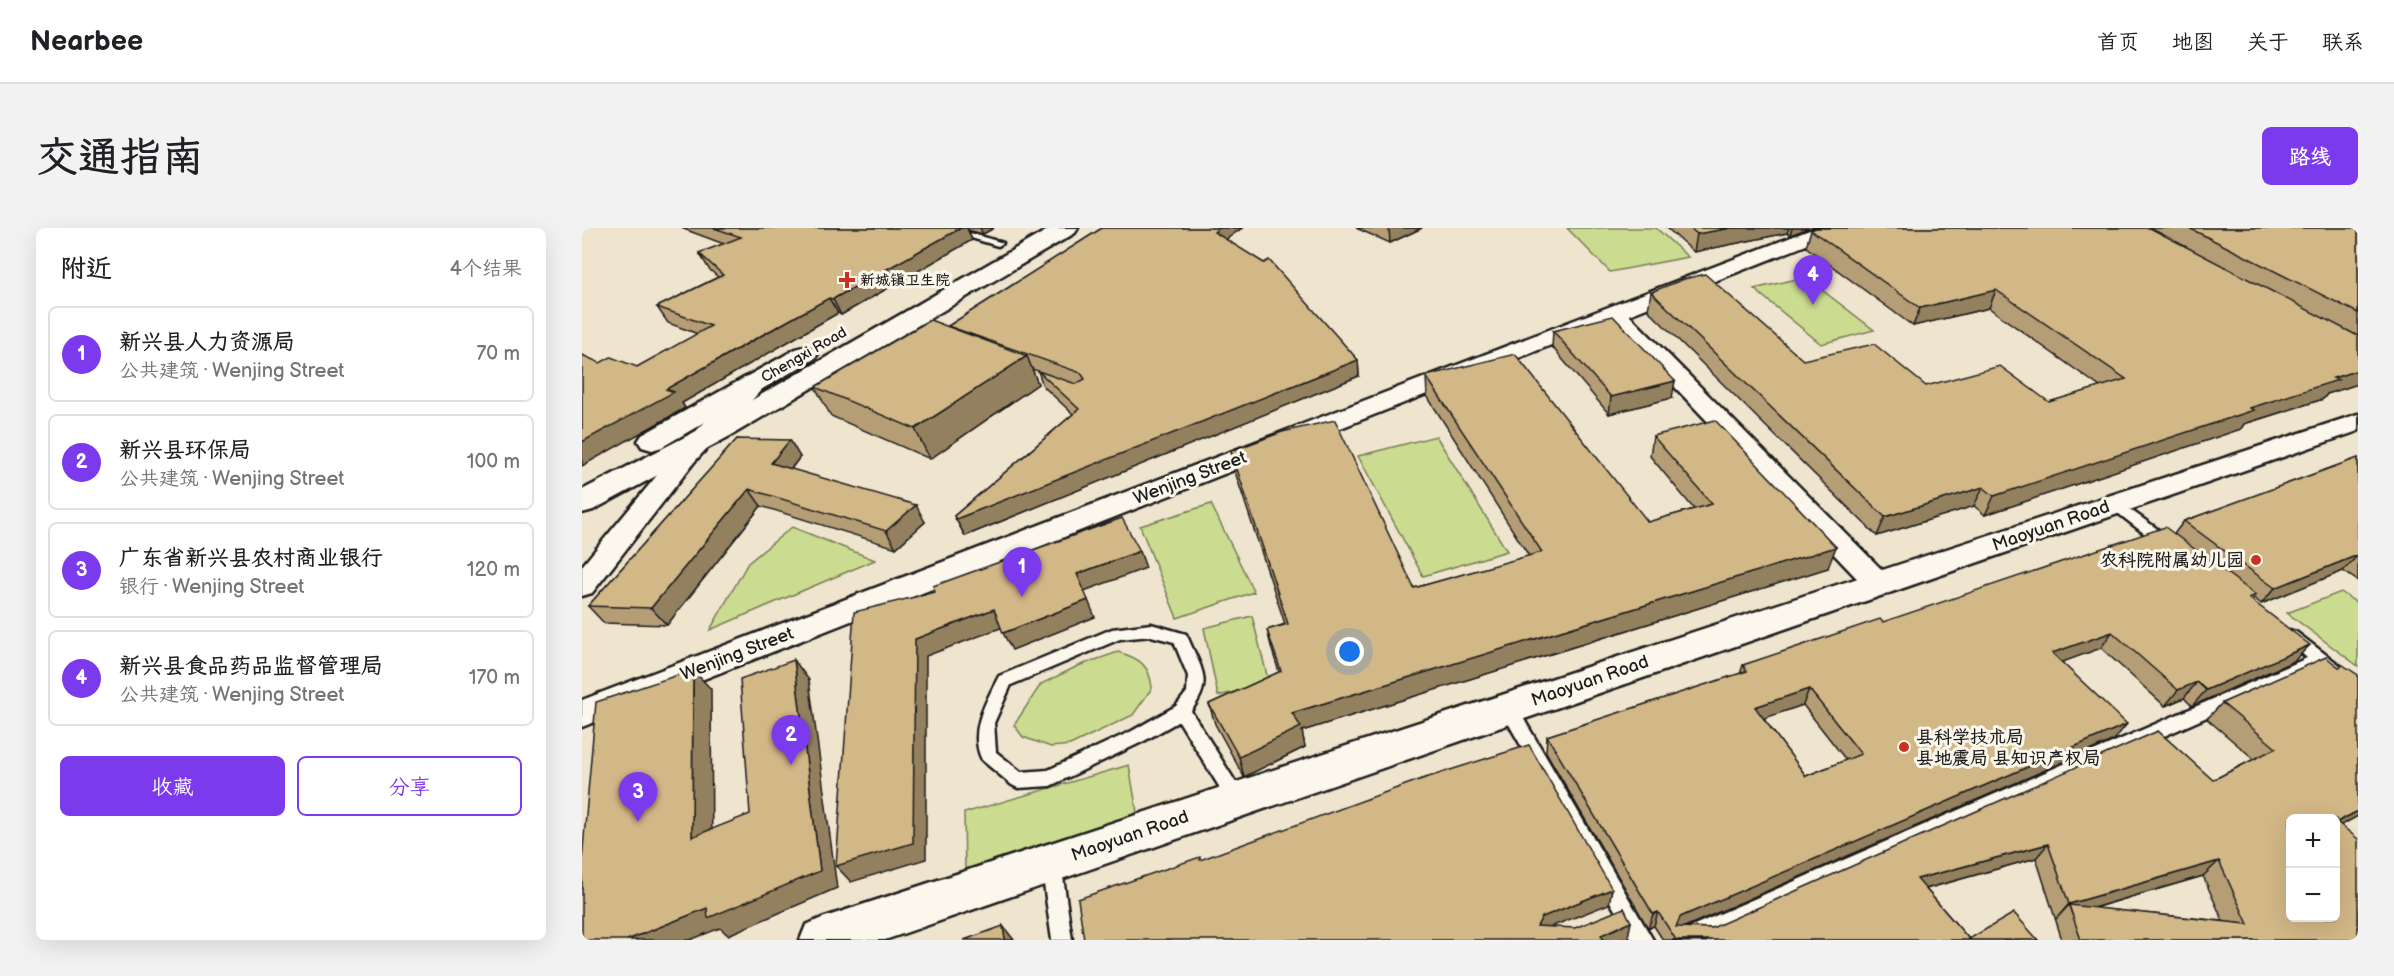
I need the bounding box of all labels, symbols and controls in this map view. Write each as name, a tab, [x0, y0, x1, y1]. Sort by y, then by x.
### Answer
text: Nearbee	[30, 25, 143, 58]
text: 首页	[2097, 30, 2139, 55]
text: 地图	[2172, 30, 2214, 55]
text: 关于	[2247, 30, 2289, 55]
text: 联系	[2322, 30, 2364, 55]
button: 路线	[2262, 127, 2358, 185]
text: 交通指南	[36, 133, 204, 184]
text: 附近	[60, 254, 112, 285]
pin: 4	[1794, 256, 1832, 305]
text: 4个结果	[450, 257, 522, 281]
marker: 新城镇卫生院	[838, 271, 856, 289]
place label: 新城镇卫生院	[860, 271, 950, 290]
street label: Chengxi Road	[758, 323, 850, 387]
text: 新兴县人力资源局	[119, 329, 295, 356]
text: 1	[77, 342, 86, 366]
text: 70 m	[476, 342, 520, 366]
text: 公共建筑 · Wenjing Street	[119, 359, 344, 383]
text: 新兴县环保局	[119, 437, 251, 464]
street label: Wenjing Street	[1131, 447, 1250, 509]
text: 2	[76, 450, 87, 474]
text: 100 m	[467, 450, 520, 474]
text: 公共建筑 · Wenjing Street	[119, 467, 344, 491]
street label: Maoyuan Road	[1990, 496, 2112, 556]
text: 广东省新兴县农村商业银行	[119, 545, 383, 572]
pin: 1	[1002, 548, 1042, 597]
place label: 农科院附属幼儿园	[2100, 550, 2244, 571]
marker: 农科院附属幼儿园	[2249, 553, 2263, 567]
text: 3	[76, 558, 87, 582]
text: 120 m	[467, 558, 520, 582]
text: 银行 · Wenjing Street	[119, 575, 304, 599]
street label: Wenjing Street	[678, 623, 797, 685]
your location	[1335, 637, 1364, 666]
street label: Maoyuan Road	[1529, 651, 1651, 711]
text: 新兴县食品药品监督管理局	[119, 653, 383, 680]
text: 4	[76, 666, 87, 690]
text: 170 m	[469, 666, 520, 690]
text: 公共建筑 · Wenjing Street	[119, 683, 344, 707]
pin: 2	[772, 716, 810, 765]
place label: 县科学技术局 县地震局 县知识产权局	[1916, 727, 2101, 769]
marker: 县科学技术局 县地震局 县知识产权局	[1897, 740, 1911, 754]
button: 收藏	[60, 756, 285, 816]
button: 分享	[297, 756, 522, 816]
pin: 3	[618, 772, 658, 822]
street label: Maoyuan Road	[1069, 806, 1191, 866]
map controls	[2286, 814, 2340, 922]
button: +	[2286, 814, 2340, 868]
button: −	[2286, 868, 2340, 922]

